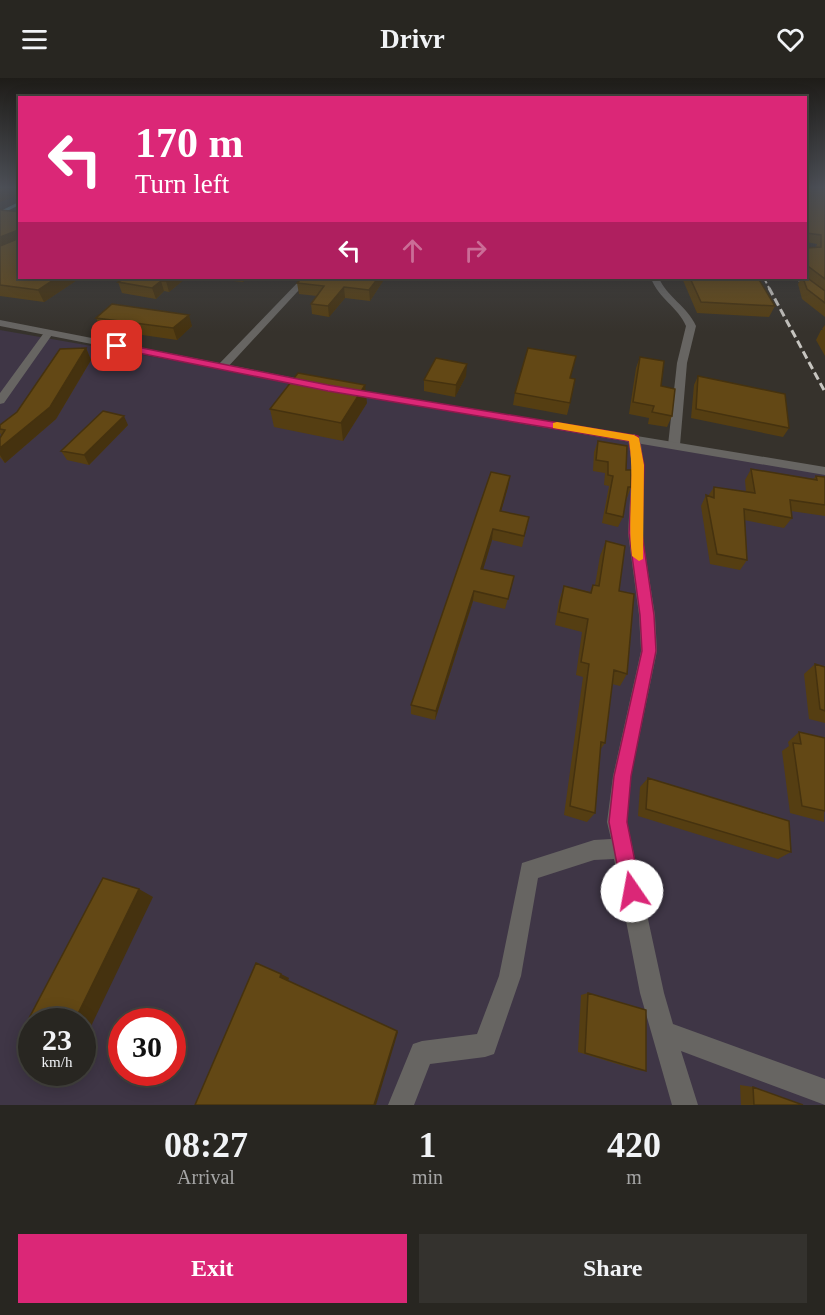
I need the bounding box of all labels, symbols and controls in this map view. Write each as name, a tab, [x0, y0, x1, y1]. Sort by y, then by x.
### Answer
icon: menu	[18, 23, 51, 56]
icon: heart	[774, 23, 807, 56]
text: Drivr	[380, 24, 445, 54]
icon: left	[36, 120, 114, 198]
text: 170 m	[135, 120, 244, 166]
text: Turn left	[135, 169, 229, 199]
icon: left	[333, 234, 366, 267]
icon: ahead	[396, 234, 429, 267]
icon: right	[459, 234, 492, 267]
pin	[91, 320, 142, 371]
icon: arrive	[100, 329, 133, 362]
position arrow	[600, 859, 664, 923]
speed limit sign: 30	[108, 1008, 186, 1086]
text: 23	[42, 1023, 72, 1056]
text: km/h	[42, 1054, 72, 1070]
text: 08:27	[164, 1125, 248, 1165]
text: 1	[419, 1125, 437, 1165]
text: 420	[607, 1125, 661, 1165]
text: Arrival	[177, 1166, 235, 1188]
text: min	[412, 1166, 443, 1188]
text: m	[626, 1166, 642, 1188]
button: Exit	[18, 1234, 407, 1303]
button: Share	[419, 1234, 807, 1303]

